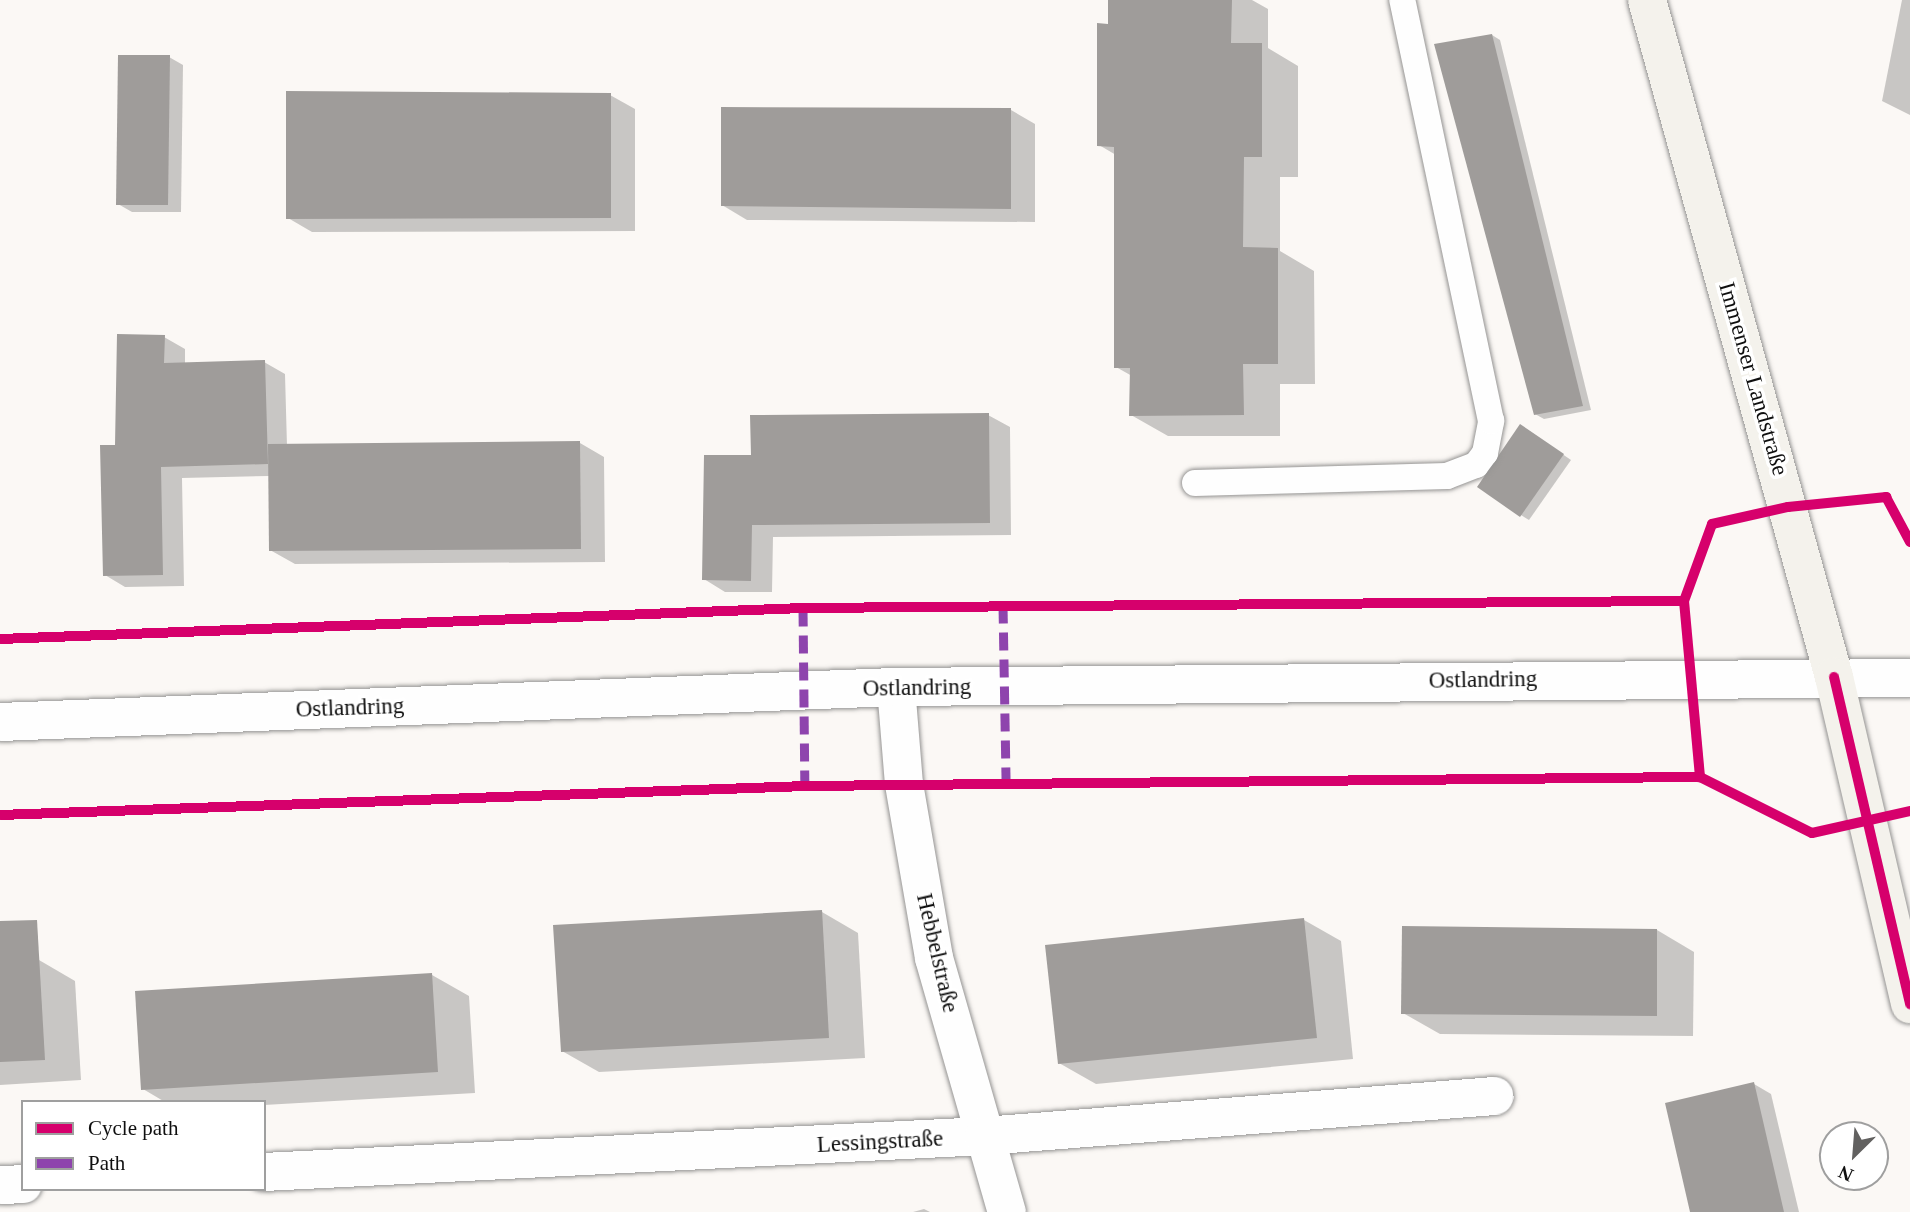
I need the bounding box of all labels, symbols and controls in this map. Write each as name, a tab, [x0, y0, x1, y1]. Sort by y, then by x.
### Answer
street label: Immenser Landstraße	[1712, 279, 1794, 479]
street label: Ostlandring	[1428, 665, 1538, 695]
street label: Ostlandring	[862, 673, 972, 703]
street label: Ostlandring	[295, 692, 405, 724]
street label: Hebbelstraße	[910, 891, 964, 1015]
legend	[21, 1100, 266, 1191]
text: Cycle path	[88, 1116, 178, 1140]
north arrow	[1819, 1121, 1889, 1191]
street label: Lessingstraße	[816, 1125, 944, 1159]
text: Path	[88, 1151, 125, 1175]
text: N	[1835, 1161, 1856, 1186]

